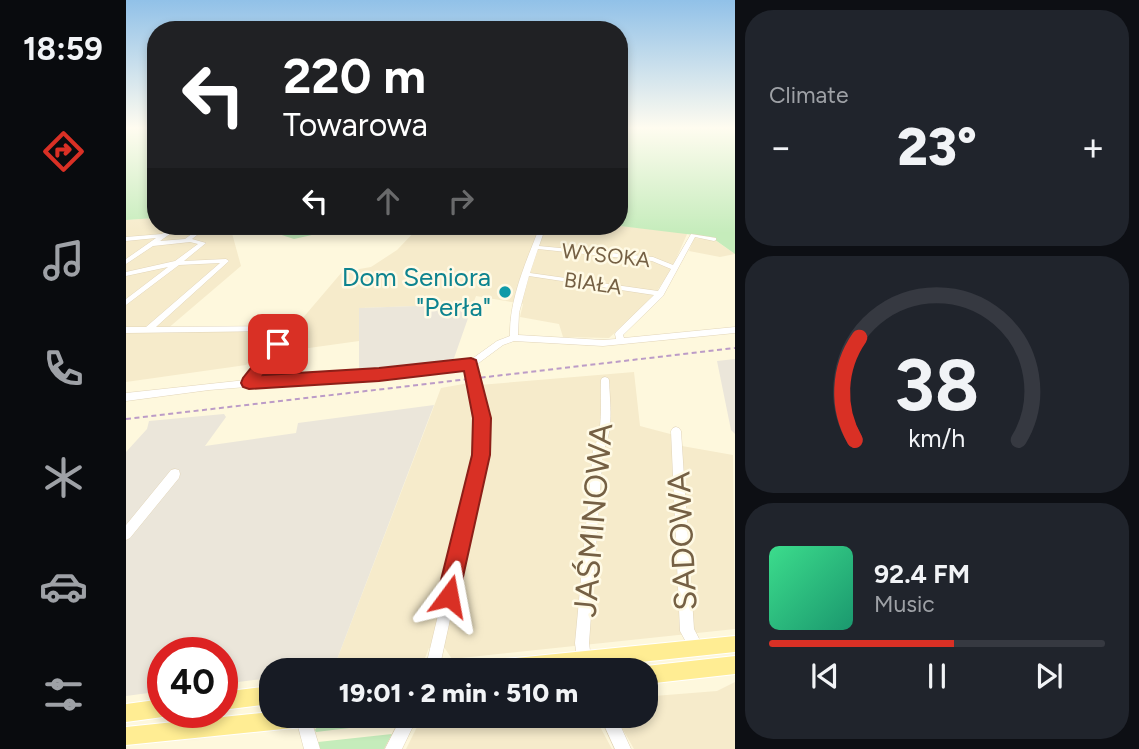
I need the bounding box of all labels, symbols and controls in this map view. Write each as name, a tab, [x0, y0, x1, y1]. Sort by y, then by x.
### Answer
text: 18:59	[23, 30, 103, 68]
text: 220 m	[283, 46, 426, 105]
icon: left	[168, 49, 259, 140]
text: Climate	[769, 81, 848, 109]
text: Towarowa	[283, 106, 428, 144]
text: 23°	[897, 116, 977, 178]
text: −	[769, 124, 793, 170]
text: +	[1081, 124, 1105, 170]
icon: directions	[39, 127, 88, 176]
icon: left	[296, 182, 334, 220]
icon: ahead	[369, 182, 407, 220]
icon: right	[442, 182, 480, 220]
icon: music	[39, 236, 88, 285]
street label: WYSOKA	[560, 238, 652, 272]
place label: Dom Seniora "Perła"	[342, 261, 491, 323]
street label: BIAŁA	[563, 267, 623, 299]
marker: Dom Seniora "Perła"	[497, 284, 513, 300]
pin	[248, 314, 308, 374]
icon: arrive	[259, 325, 297, 363]
text: 38	[894, 342, 980, 429]
icon: phone	[39, 344, 88, 393]
street label: JAŚMINOWA	[566, 421, 620, 618]
text: km/h	[908, 423, 966, 453]
icon: climate	[39, 453, 88, 502]
street label: SADOWA	[659, 470, 705, 611]
text: 92.4 FM	[874, 558, 970, 590]
position arrow	[412, 559, 486, 633]
icon: car	[39, 562, 88, 611]
text: Music	[874, 590, 935, 618]
speed limit sign: 40	[147, 637, 238, 728]
icon: previous	[806, 657, 844, 695]
icon: pause	[918, 657, 956, 695]
icon: next	[1030, 657, 1068, 695]
icon: filters	[39, 670, 88, 719]
text: 19:01 · 2 min · 510 m	[339, 677, 578, 709]

